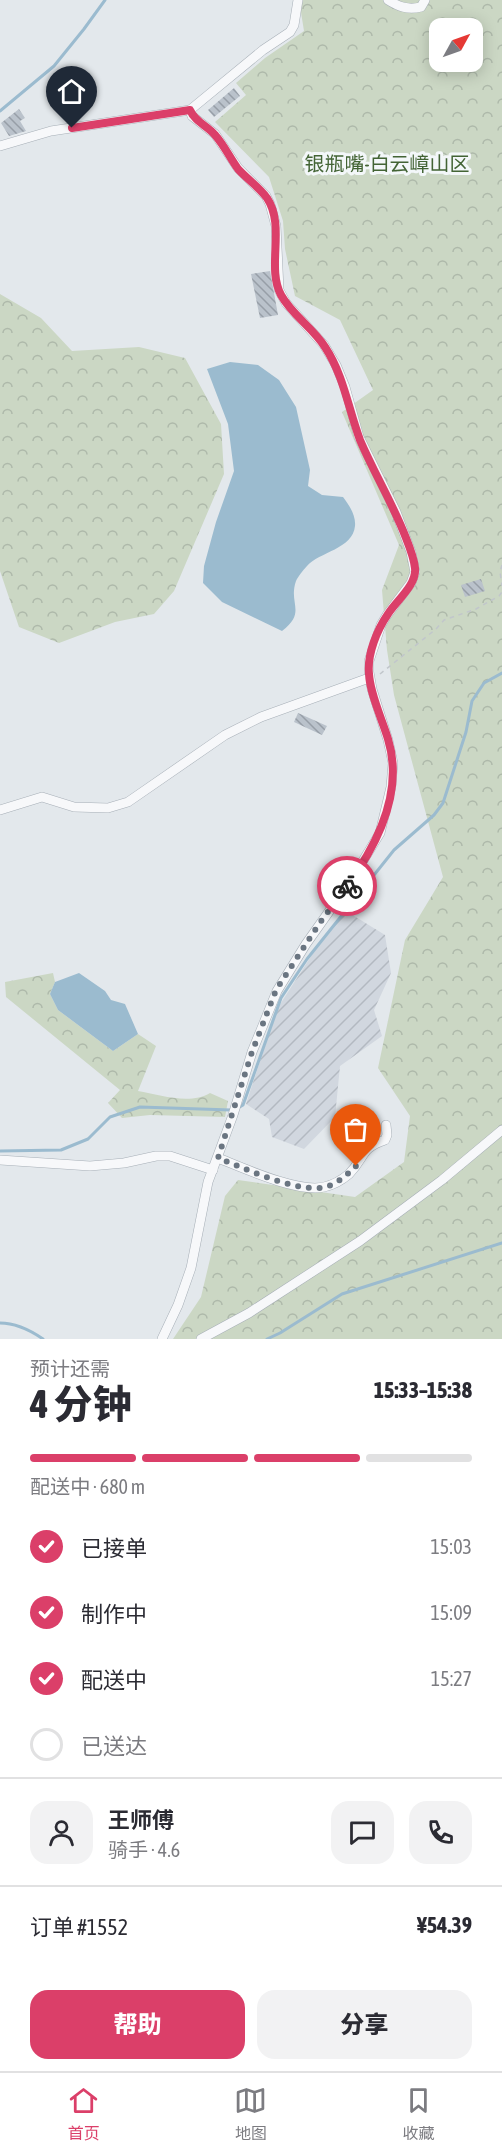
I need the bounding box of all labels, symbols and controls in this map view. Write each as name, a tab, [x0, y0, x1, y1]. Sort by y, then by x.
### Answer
north arrow	[429, 18, 483, 72]
map controls	[429, 18, 483, 72]
pin	[46, 66, 97, 128]
icon: home	[55, 75, 88, 108]
park label: 银瓶嘴-白云嶂山区	[305, 152, 470, 175]
courier	[317, 856, 377, 916]
icon: bike	[331, 870, 364, 903]
pin	[330, 1104, 381, 1166]
icon: bag	[339, 1113, 372, 1146]
text: 预计还需	[30, 1357, 110, 1380]
text: 15:33–15:38	[374, 1377, 472, 1403]
text: 4 分钟	[30, 1382, 132, 1426]
text: 配送中 · 680 m	[30, 1475, 145, 1498]
icon: check	[30, 1530, 63, 1563]
text: 已接单	[81, 1535, 147, 1561]
text: 15:03	[430, 1535, 472, 1558]
icon: check	[30, 1596, 63, 1629]
text: 制作中	[81, 1601, 147, 1627]
text: 15:09	[430, 1601, 472, 1624]
icon: check	[30, 1662, 63, 1695]
text: 配送中	[81, 1667, 147, 1693]
text: 15:27	[431, 1667, 472, 1690]
text: 已送达	[81, 1733, 147, 1759]
button: person	[30, 1801, 93, 1864]
button: chat	[331, 1801, 394, 1864]
button: phone	[409, 1801, 472, 1864]
text: 王师傅	[108, 1807, 174, 1833]
text: 骑手 · 4.6	[108, 1838, 180, 1861]
text: ¥54.39	[417, 1912, 472, 1938]
text: 订单 #1552	[30, 1914, 128, 1940]
button: 帮助	[30, 1990, 245, 2059]
button: 分享	[257, 1990, 472, 2059]
tab: 首页	[67, 2084, 100, 2144]
tab: 地图	[234, 2084, 267, 2144]
tab: 收藏	[402, 2084, 435, 2144]

